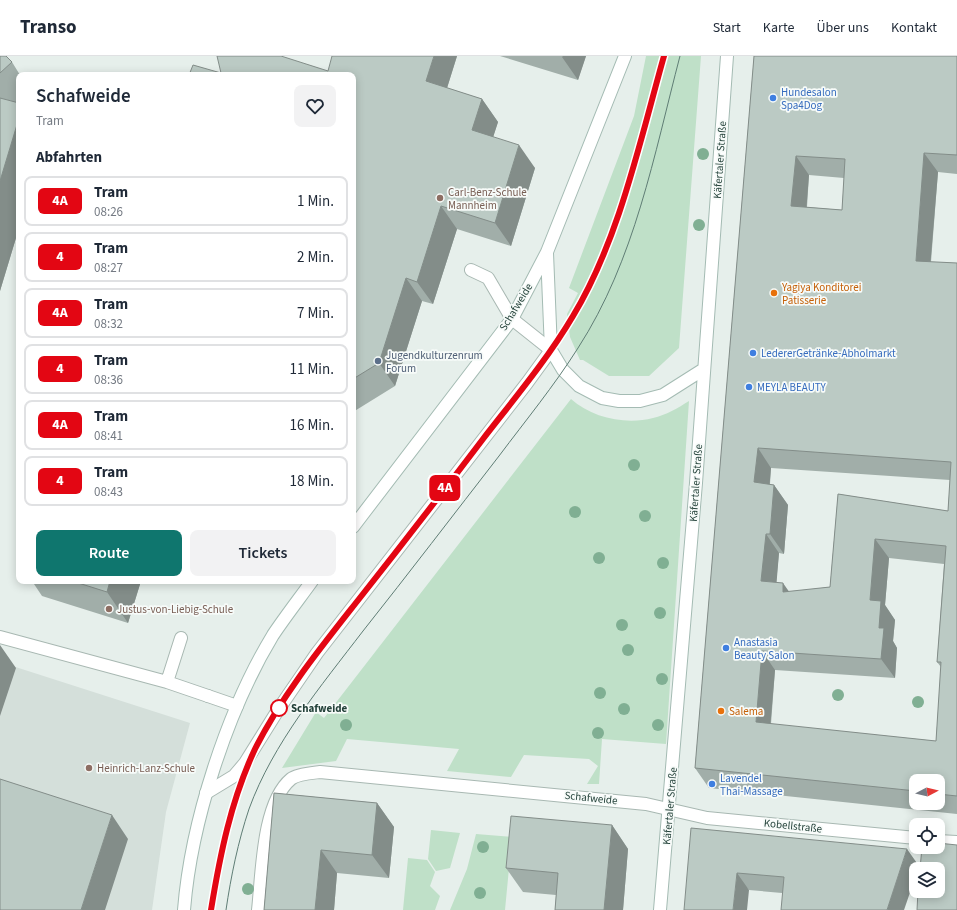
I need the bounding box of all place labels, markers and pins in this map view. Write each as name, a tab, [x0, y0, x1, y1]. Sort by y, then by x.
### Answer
place label: Hundesalon Spa4Dog	[781, 85, 837, 113]
marker: Hundesalon Spa4Dog	[768, 93, 778, 103]
place label: Carl-Benz-Schule Mannheim	[448, 185, 527, 213]
marker: Carl-Benz-Schule Mannheim	[435, 193, 445, 203]
place label: Yagiya Konditorei Patisserie	[781, 280, 861, 308]
marker: Yagiya Konditorei Patisserie	[769, 288, 779, 298]
place label: LedererGetränke-Abholmarkt	[761, 346, 896, 361]
place label: Jugendkulturzenrum Forum	[386, 348, 483, 376]
marker: LedererGetränke-Abholmarkt	[748, 348, 758, 358]
marker: Jugendkulturzenrum Forum	[373, 356, 383, 366]
place label: MEYLA BEAUTY	[757, 380, 826, 395]
marker: MEYLA BEAUTY	[744, 382, 754, 392]
place label: Justus-von-Liebig-Schule	[117, 602, 234, 617]
marker: Justus-von-Liebig-Schule	[104, 604, 114, 614]
place label: Anastasia Beauty Salon	[734, 635, 795, 663]
marker: Anastasia Beauty Salon	[721, 643, 731, 653]
marker: Schafweide	[270, 699, 288, 717]
place label: Schafweide	[291, 701, 348, 716]
place label: Salema	[729, 704, 763, 719]
marker: Salema	[716, 706, 726, 716]
place label: Heinrich-Lanz-Schule	[97, 761, 196, 776]
marker: Heinrich-Lanz-Schule	[84, 763, 94, 773]
place label: Lavendel Thai-Massage	[720, 771, 783, 799]
marker: Lavendel Thai-Massage	[707, 779, 717, 789]

